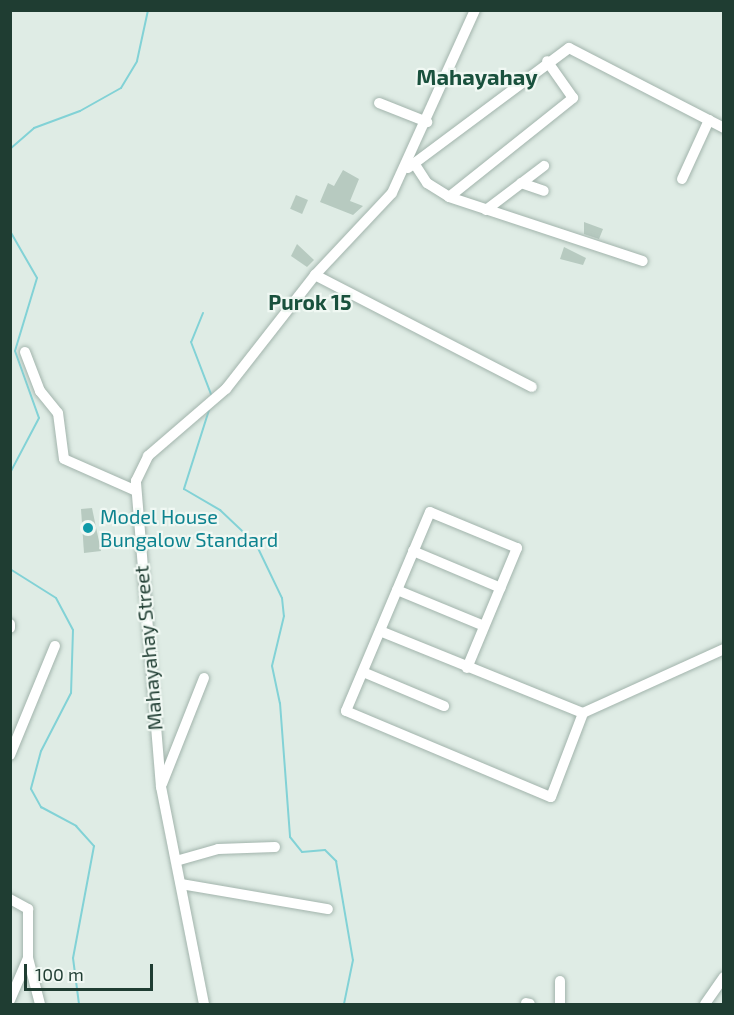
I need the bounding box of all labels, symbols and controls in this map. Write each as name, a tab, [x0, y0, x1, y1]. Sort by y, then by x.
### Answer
district label: Mahayahay	[416, 64, 538, 90]
district label: Purok 15	[268, 289, 352, 315]
place label: Model House Bungalow Standard	[100, 504, 279, 551]
marker: Model House Bungalow Standard	[81, 521, 95, 535]
street label: Mahayahay Street	[129, 564, 167, 732]
scale bar	[27, 952, 156, 990]
text: 100 m	[35, 963, 84, 985]

